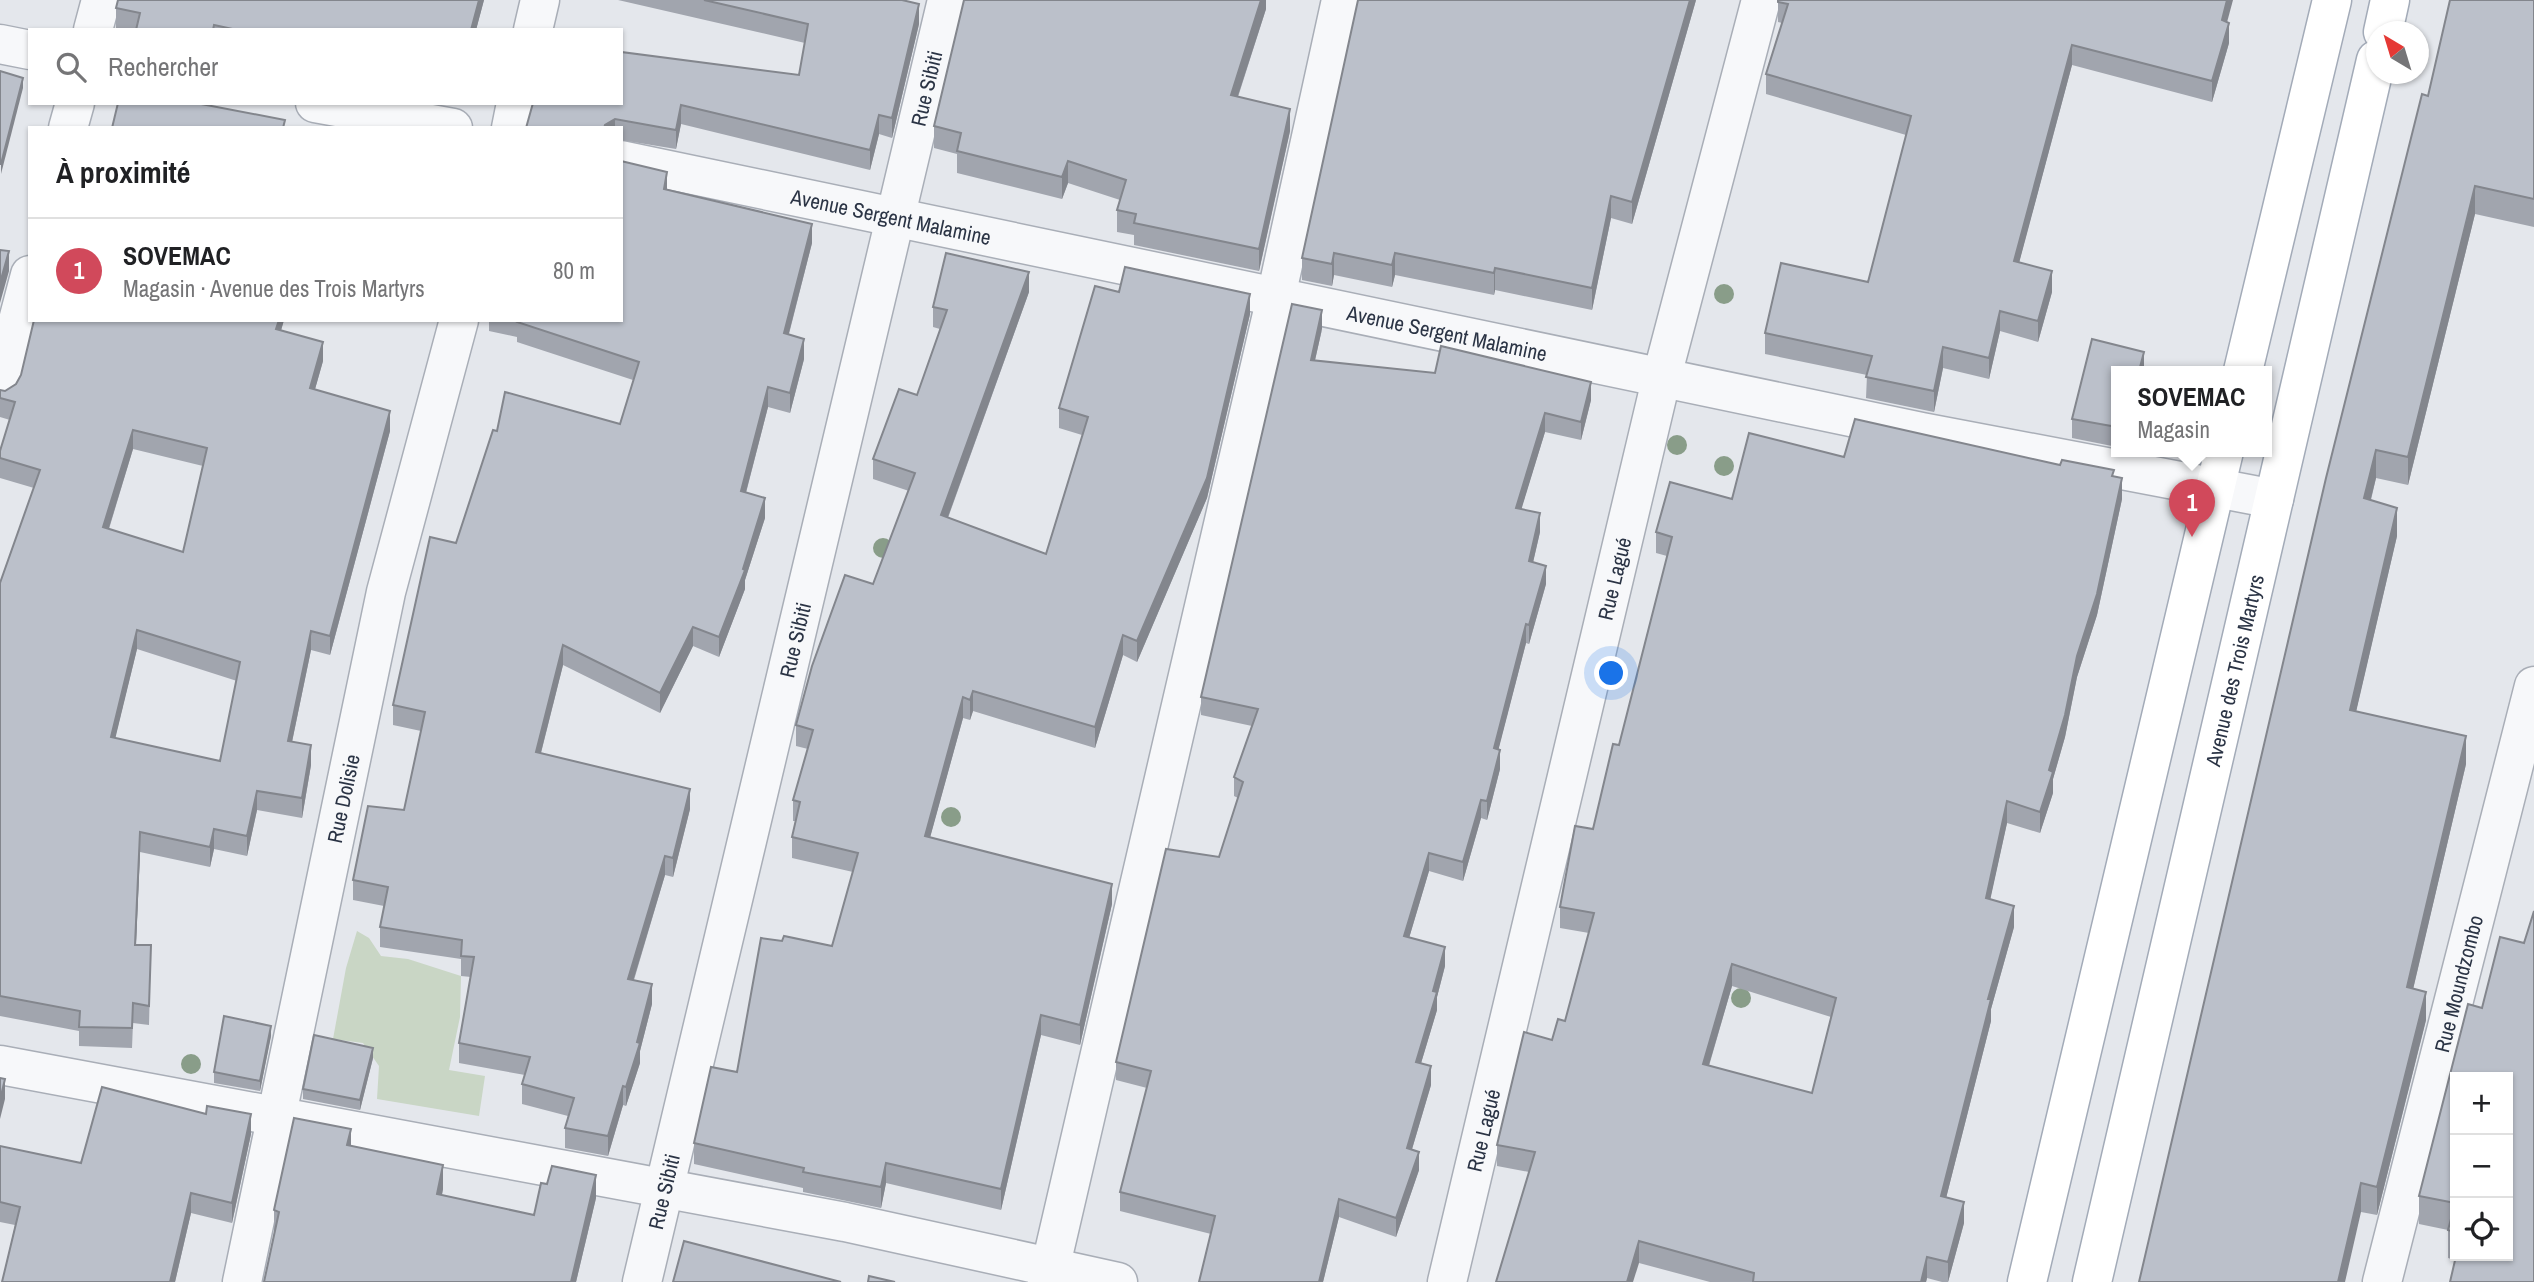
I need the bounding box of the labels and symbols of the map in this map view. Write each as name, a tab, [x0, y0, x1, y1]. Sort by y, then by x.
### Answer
north arrow	[2366, 21, 2429, 84]
street label: Rue Sibiti	[903, 48, 949, 129]
street label: Avenue Sergent Malamine	[788, 181, 994, 252]
street label: Avenue Sergent Malamine	[1343, 297, 1550, 368]
pin: 1	[2169, 479, 2215, 537]
street label: Rue Lagué	[1590, 534, 1638, 623]
street label: Avenue des Trois Martyrs	[2198, 572, 2270, 770]
street label: Rue Sibiti	[772, 599, 818, 681]
your location	[1594, 656, 1628, 690]
street label: Rue Dolisie	[320, 751, 366, 845]
street label: Rue Moundzombo	[2427, 912, 2490, 1055]
street label: Rue Lagué	[1459, 1086, 1507, 1175]
street label: Rue Sibiti	[641, 1151, 687, 1232]

